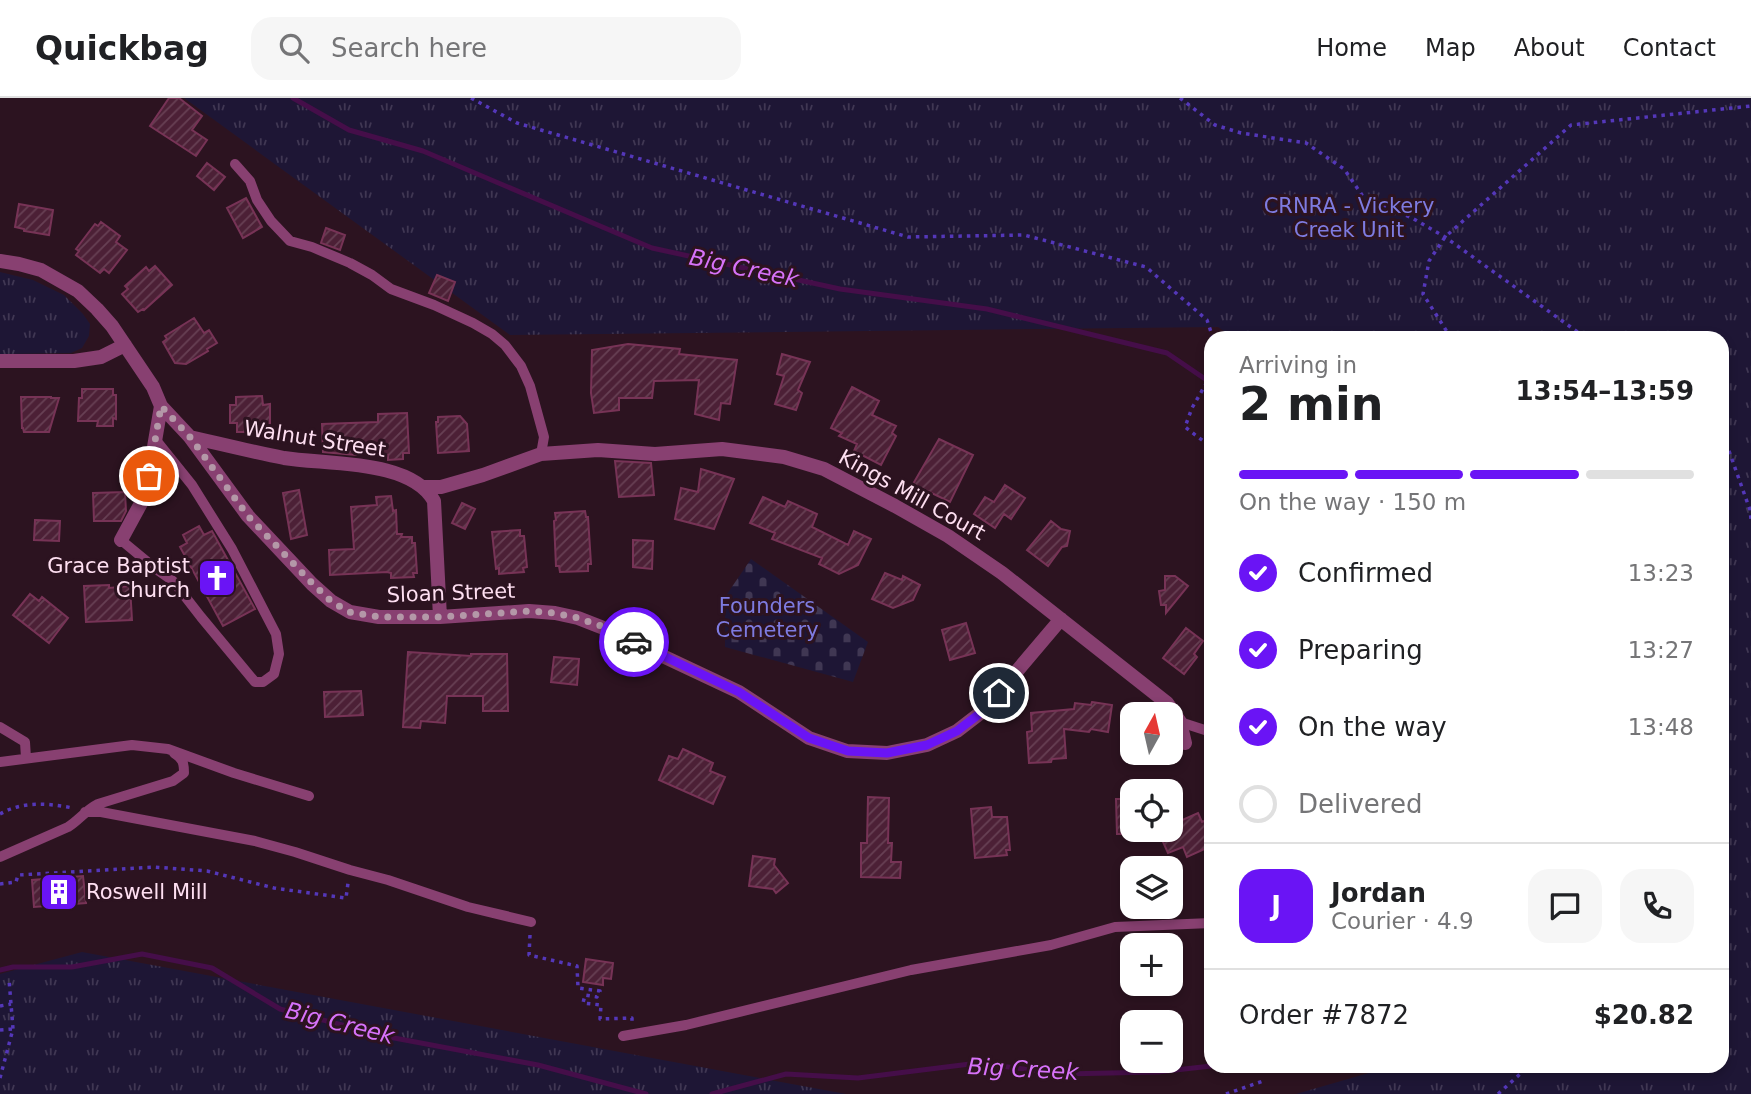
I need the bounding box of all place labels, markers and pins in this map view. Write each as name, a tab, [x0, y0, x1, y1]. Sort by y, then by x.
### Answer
pin	[119, 446, 179, 506]
place label: Grace Baptist Church	[47, 554, 190, 602]
church icon: Grace Baptist Church	[196, 557, 238, 599]
pin	[969, 663, 1029, 723]
building icon: Roswell Mill	[38, 871, 80, 913]
place label: Roswell Mill	[86, 880, 208, 904]

